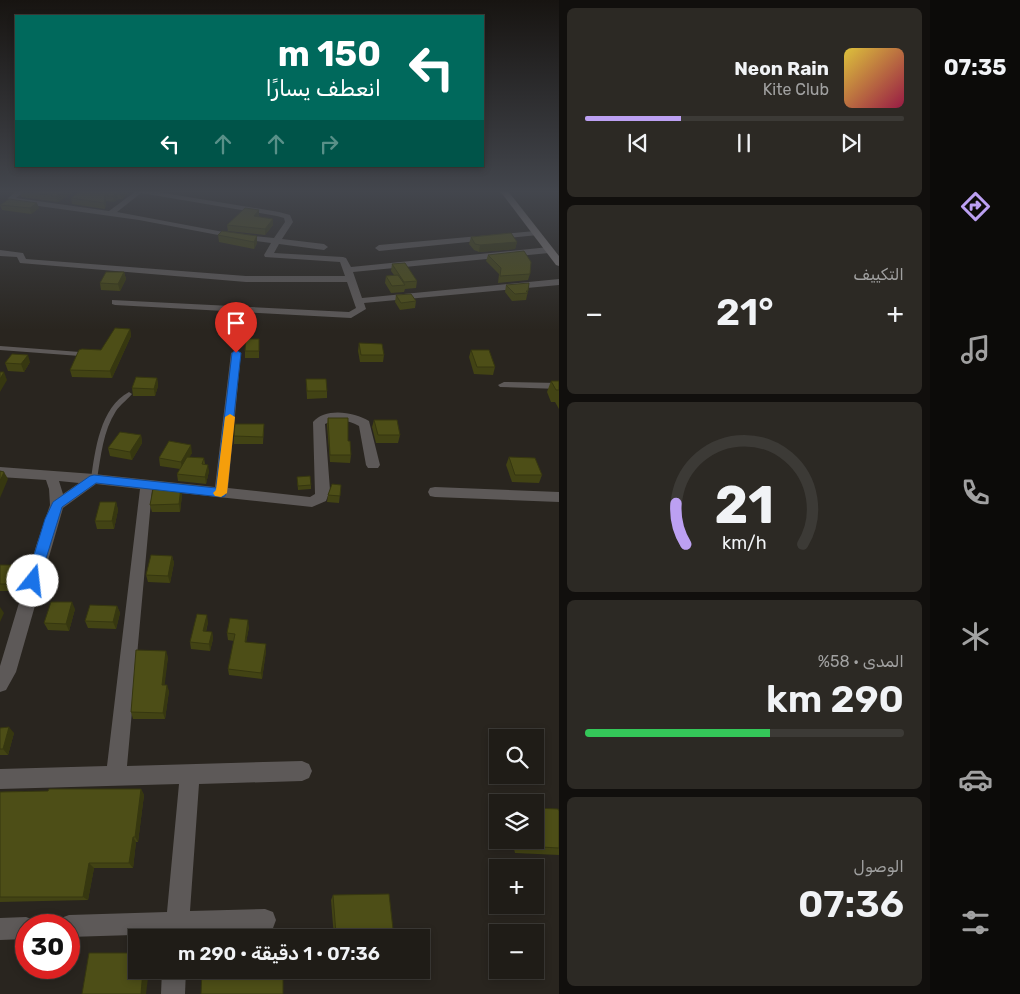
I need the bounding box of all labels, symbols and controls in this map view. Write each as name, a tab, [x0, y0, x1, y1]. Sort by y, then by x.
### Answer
text: 150 m	[278, 33, 381, 75]
icon: left	[399, 35, 464, 100]
text: 07:35	[944, 54, 1006, 81]
text: Neon Rain	[734, 57, 829, 80]
text: انعطف يسارًا	[265, 75, 381, 102]
text: Kite Club	[763, 80, 829, 99]
icon: previous	[624, 129, 652, 157]
icon: pause	[730, 129, 758, 157]
icon: next	[837, 129, 865, 157]
icon: left	[156, 130, 184, 158]
icon: ahead	[209, 130, 237, 158]
icon: ahead	[262, 130, 290, 158]
icon: right	[315, 130, 343, 158]
icon: directions	[958, 189, 993, 224]
text: التكييف	[853, 265, 904, 284]
text: 21°	[716, 289, 774, 335]
text: −	[585, 297, 603, 330]
text: +	[887, 297, 904, 330]
pin	[215, 302, 257, 353]
icon: arrive	[222, 309, 250, 337]
icon: music	[958, 332, 993, 367]
text: 21	[715, 474, 774, 536]
icon: phone	[958, 475, 993, 510]
text: km/h	[722, 532, 767, 553]
position arrow	[6, 554, 58, 606]
icon: climate	[958, 619, 993, 654]
text: المدى · 58%	[818, 652, 904, 671]
text: 290 km	[766, 676, 904, 722]
map controls	[489, 729, 544, 979]
button: search	[489, 729, 544, 784]
icon: car	[958, 762, 993, 797]
button: layers	[489, 794, 544, 849]
text: الوصول	[854, 857, 904, 876]
button: +	[489, 859, 544, 914]
text: 07:36	[798, 881, 904, 927]
icon: filters	[958, 905, 993, 940]
speed limit sign: 30	[15, 914, 80, 979]
button: −	[489, 924, 544, 979]
text: 07:36 · 1 دقيقة · 290 m	[178, 942, 380, 965]

